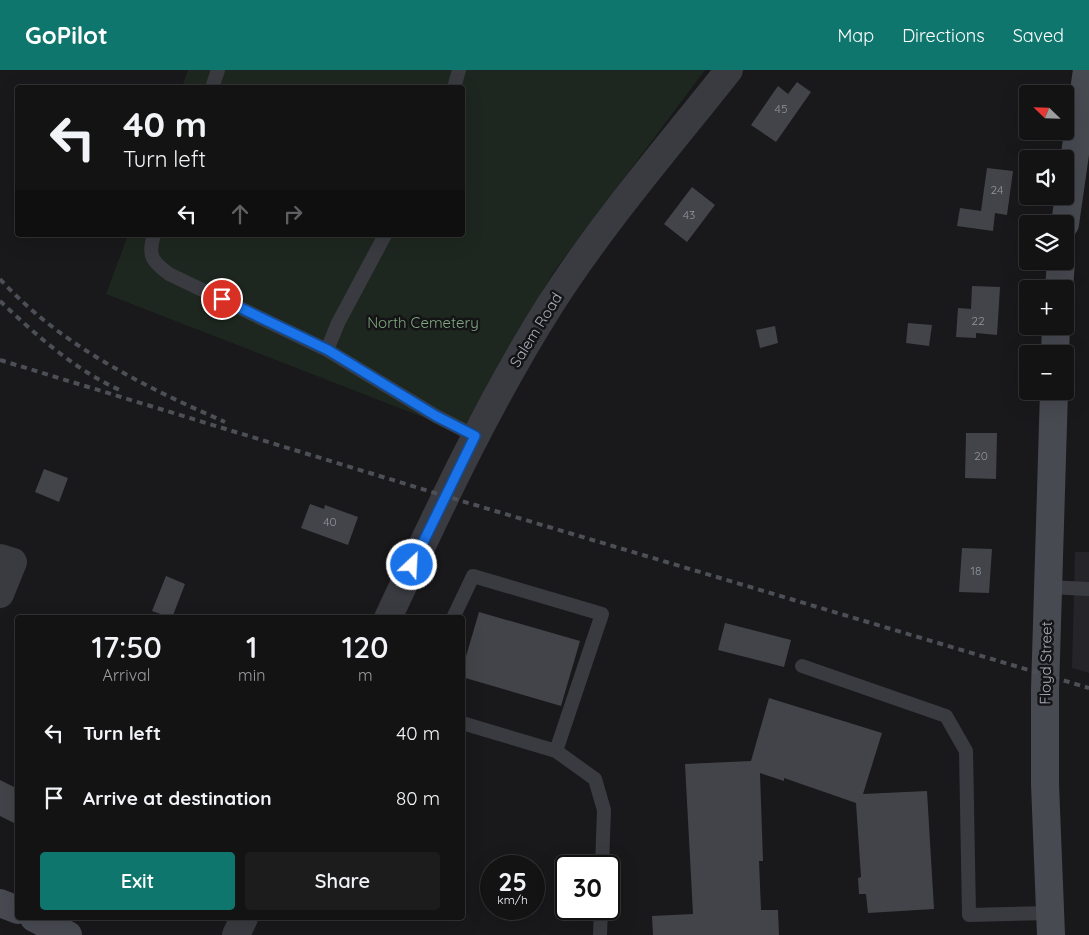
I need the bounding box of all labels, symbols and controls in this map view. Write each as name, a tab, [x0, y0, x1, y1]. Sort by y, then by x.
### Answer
text: GoPilot	[25, 20, 108, 50]
text: Map	[837, 24, 874, 47]
text: Directions	[902, 24, 985, 47]
text: Saved	[1013, 24, 1064, 47]
north arrow	[1019, 85, 1074, 140]
map controls	[1019, 85, 1074, 400]
house number: 45	[775, 101, 787, 116]
text: 40 m	[123, 102, 207, 146]
icon: left	[40, 105, 105, 170]
text: Turn left	[123, 145, 206, 173]
button: sound	[1019, 150, 1074, 205]
house number: 24	[991, 182, 1003, 197]
icon: left	[173, 200, 201, 228]
icon: ahead	[226, 200, 254, 228]
icon: right	[279, 200, 307, 228]
house number: 43	[683, 207, 695, 222]
button: layers	[1019, 215, 1074, 270]
pin	[201, 278, 243, 320]
button: +	[1019, 280, 1074, 335]
icon: arrive	[208, 285, 236, 313]
street label: Salem Road	[505, 289, 566, 371]
park label: North Cemetery	[367, 313, 479, 332]
house number: 22	[971, 313, 985, 328]
button: −	[1019, 345, 1074, 400]
house number: 20	[974, 448, 988, 463]
house number: 40	[323, 514, 337, 529]
position arrow	[385, 538, 437, 590]
house number: 18	[971, 563, 981, 578]
street label: Floyd Street	[1035, 621, 1056, 705]
text: 17:50	[91, 628, 162, 666]
text: 1	[246, 628, 257, 666]
text: 120	[342, 628, 389, 666]
text: Arrival	[103, 665, 151, 685]
text: min	[238, 665, 265, 685]
text: m	[358, 665, 372, 685]
icon: left	[40, 719, 68, 747]
text: Turn left	[83, 721, 161, 745]
text: 40 m	[396, 721, 440, 745]
icon: arrive	[40, 784, 68, 812]
text: Arrive at destination	[83, 786, 272, 810]
text: 80 m	[396, 786, 440, 810]
button: Exit	[40, 852, 235, 910]
button: Share	[245, 852, 440, 910]
speed limit sign: 30	[555, 855, 620, 920]
text: 25	[498, 866, 527, 897]
text: km/h	[497, 892, 528, 907]

